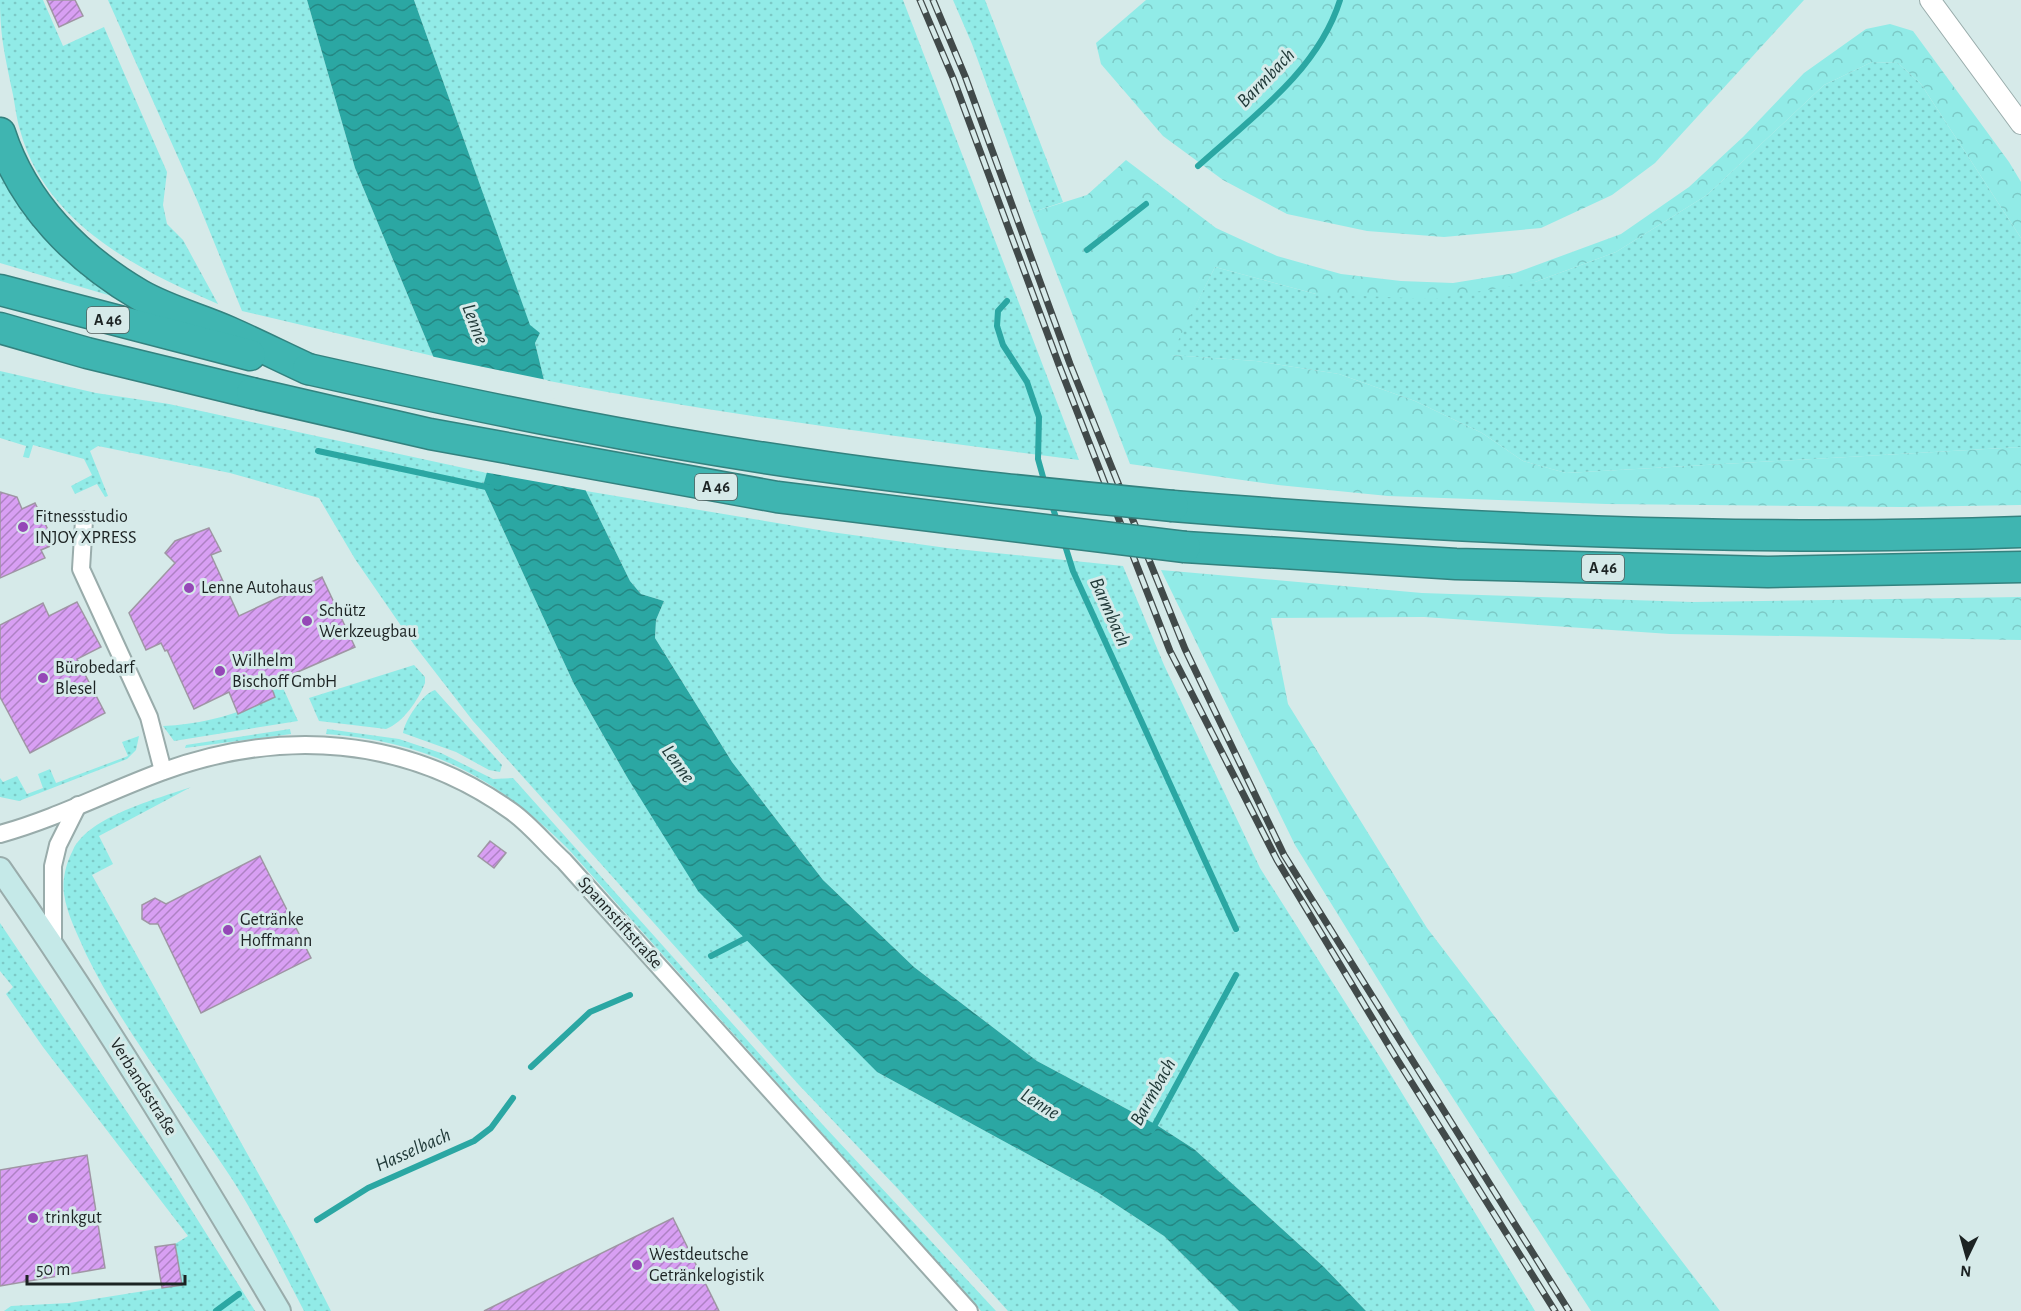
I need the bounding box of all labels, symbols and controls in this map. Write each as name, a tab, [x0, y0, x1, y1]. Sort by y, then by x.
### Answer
water label: Barmbach	[1233, 45, 1299, 111]
water label: Lenne	[458, 301, 492, 347]
road number: A 46	[87, 307, 129, 333]
road number: A 46	[695, 474, 737, 500]
place label: Fitnessstudio INJOY XPRESS	[35, 508, 136, 547]
marker: Fitnessstudio INJOY XPRESS	[16, 520, 30, 534]
road number: A 46	[1582, 555, 1624, 581]
water label: Barmbach	[1086, 574, 1134, 650]
place label: Lenne Autohaus	[201, 579, 313, 597]
marker: Lenne Autohaus	[182, 581, 196, 595]
place label: Schütz Werkzeugbau	[319, 602, 417, 641]
marker: Schütz Werkzeugbau	[300, 614, 314, 628]
place label: Wilhelm Bischoff GmbH	[232, 652, 337, 691]
place label: Bürobedarf Blesel	[55, 659, 136, 698]
marker: Wilhelm Bischoff GmbH	[213, 664, 227, 678]
marker: Bürobedarf Blesel	[36, 671, 50, 685]
water label: Lenne	[658, 741, 699, 787]
street label: Spannstiftstraße	[574, 874, 666, 972]
place label: Getränke Hoffmann	[240, 911, 312, 950]
marker: Getränke Hoffmann	[221, 923, 235, 937]
street label: Verbandsstraße	[106, 1035, 180, 1139]
water label: Barmbach	[1126, 1055, 1180, 1129]
water label: Lenne	[1017, 1085, 1063, 1124]
water label: Hasselbach	[372, 1125, 454, 1175]
place label: trinkgut	[45, 1209, 102, 1227]
marker: trinkgut	[26, 1211, 40, 1225]
north arrow	[1937, 1227, 1997, 1287]
place label: Westdeutsche Getränkelogistik	[649, 1246, 765, 1285]
scale bar	[27, 1248, 184, 1286]
marker: Westdeutsche Getränkelogistik	[630, 1258, 644, 1272]
text: 50 m	[36, 1261, 70, 1279]
text: N	[1960, 1262, 1972, 1279]

